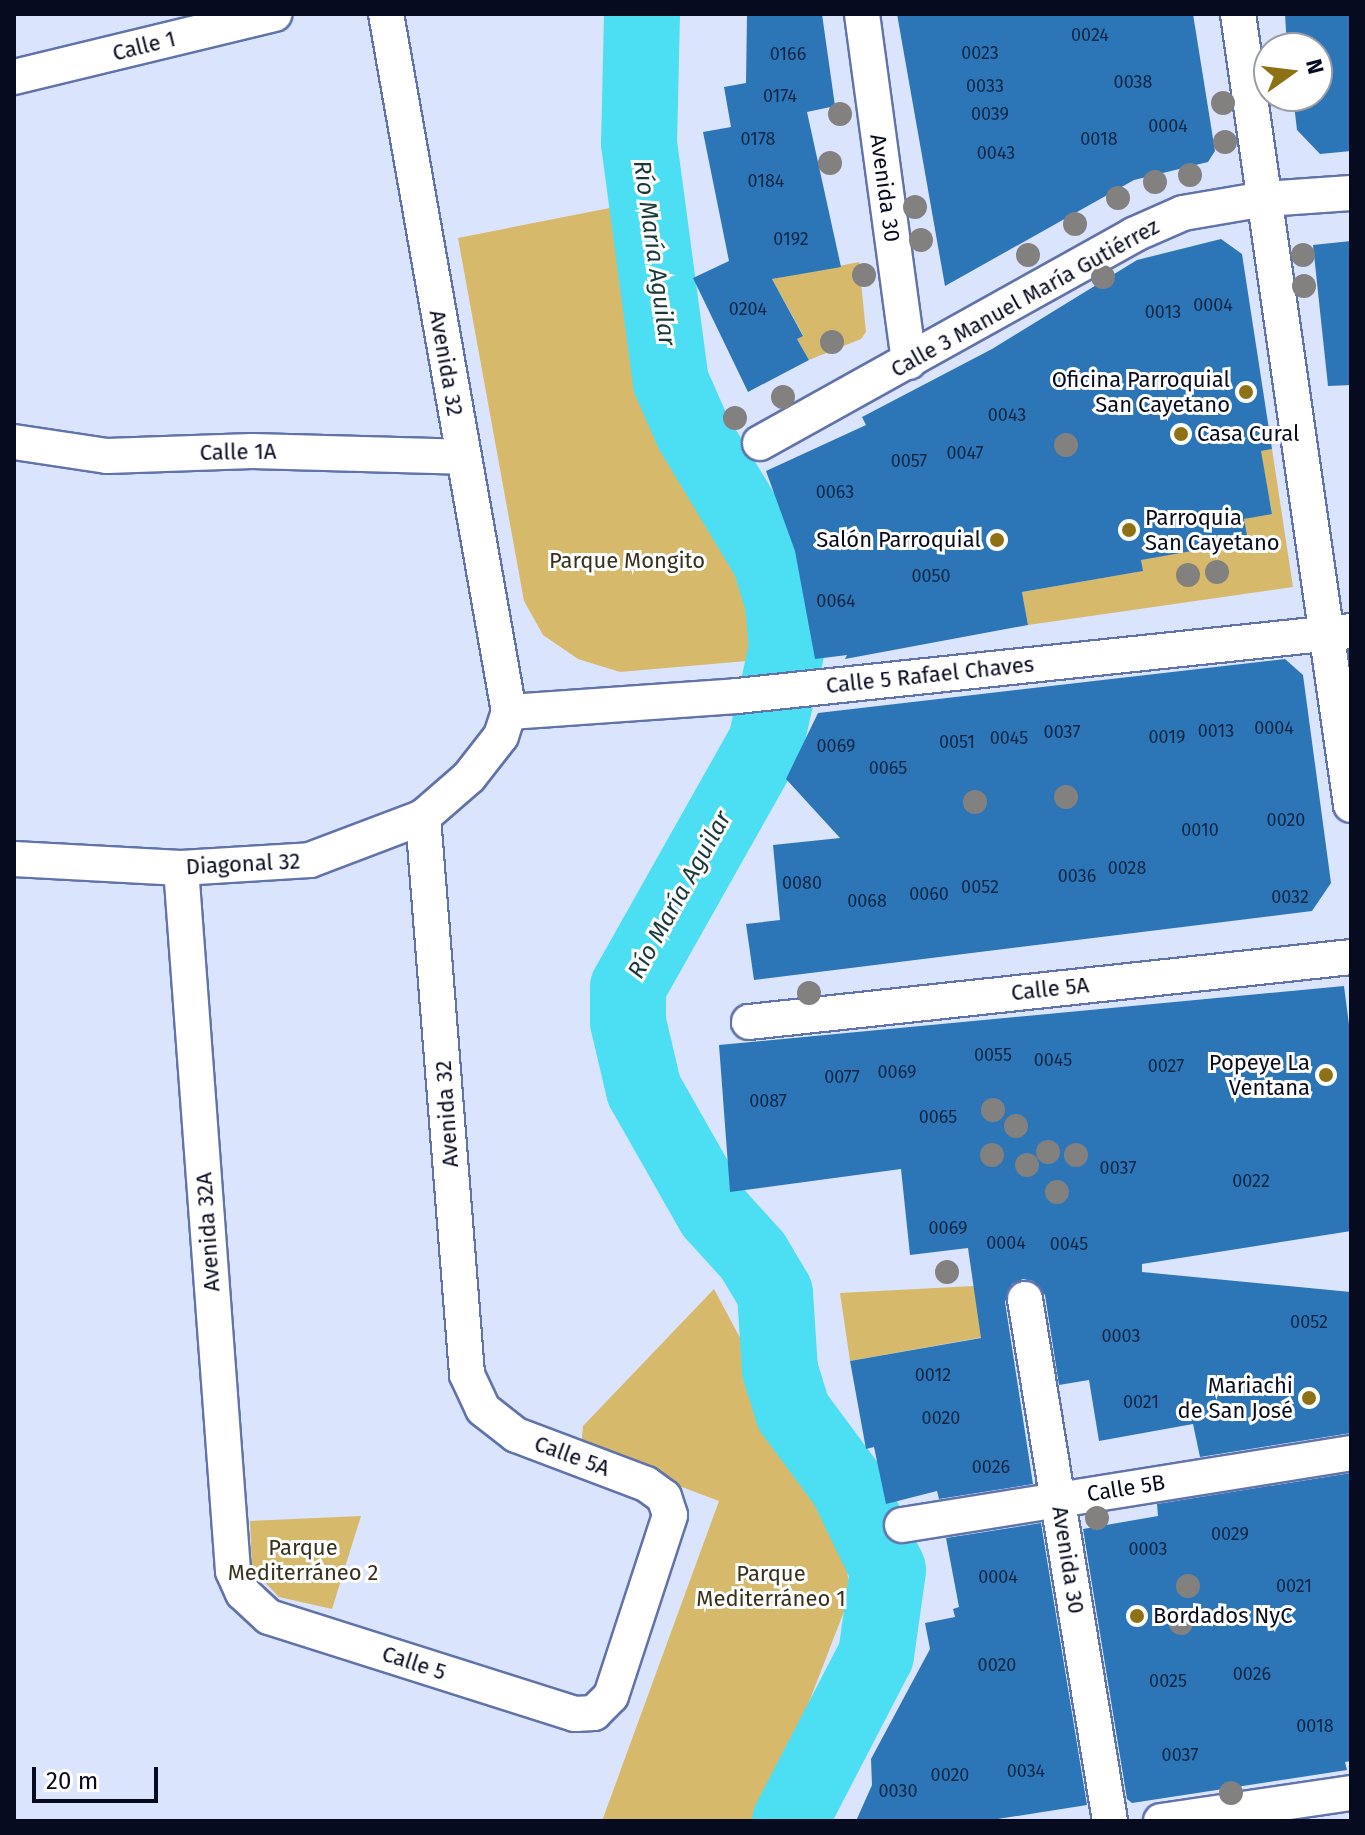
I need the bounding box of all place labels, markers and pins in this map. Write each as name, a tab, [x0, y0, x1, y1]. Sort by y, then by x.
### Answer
place label: Oficina Parroquial San Cayetano	[1052, 366, 1230, 418]
marker: Oficina Parroquial San Cayetano	[1237, 383, 1255, 401]
place label: Casa Cural	[1197, 421, 1299, 447]
marker: Casa Cural	[1172, 425, 1190, 443]
place label: Parroquia San Cayetano	[1145, 504, 1280, 556]
marker: Parroquia San Cayetano	[1120, 521, 1138, 539]
place label: Salón Parroquial	[816, 527, 981, 553]
marker: Salón Parroquial	[988, 531, 1006, 549]
place label: Popeye La Ventana	[1209, 1049, 1310, 1100]
marker: Popeye La Ventana	[1317, 1066, 1335, 1084]
place label: Mariachi de San José	[1178, 1372, 1293, 1424]
marker: Mariachi de San José	[1300, 1389, 1318, 1407]
place label: Bordados NyC	[1153, 1603, 1292, 1629]
marker: Bordados NyC	[1128, 1607, 1146, 1625]

